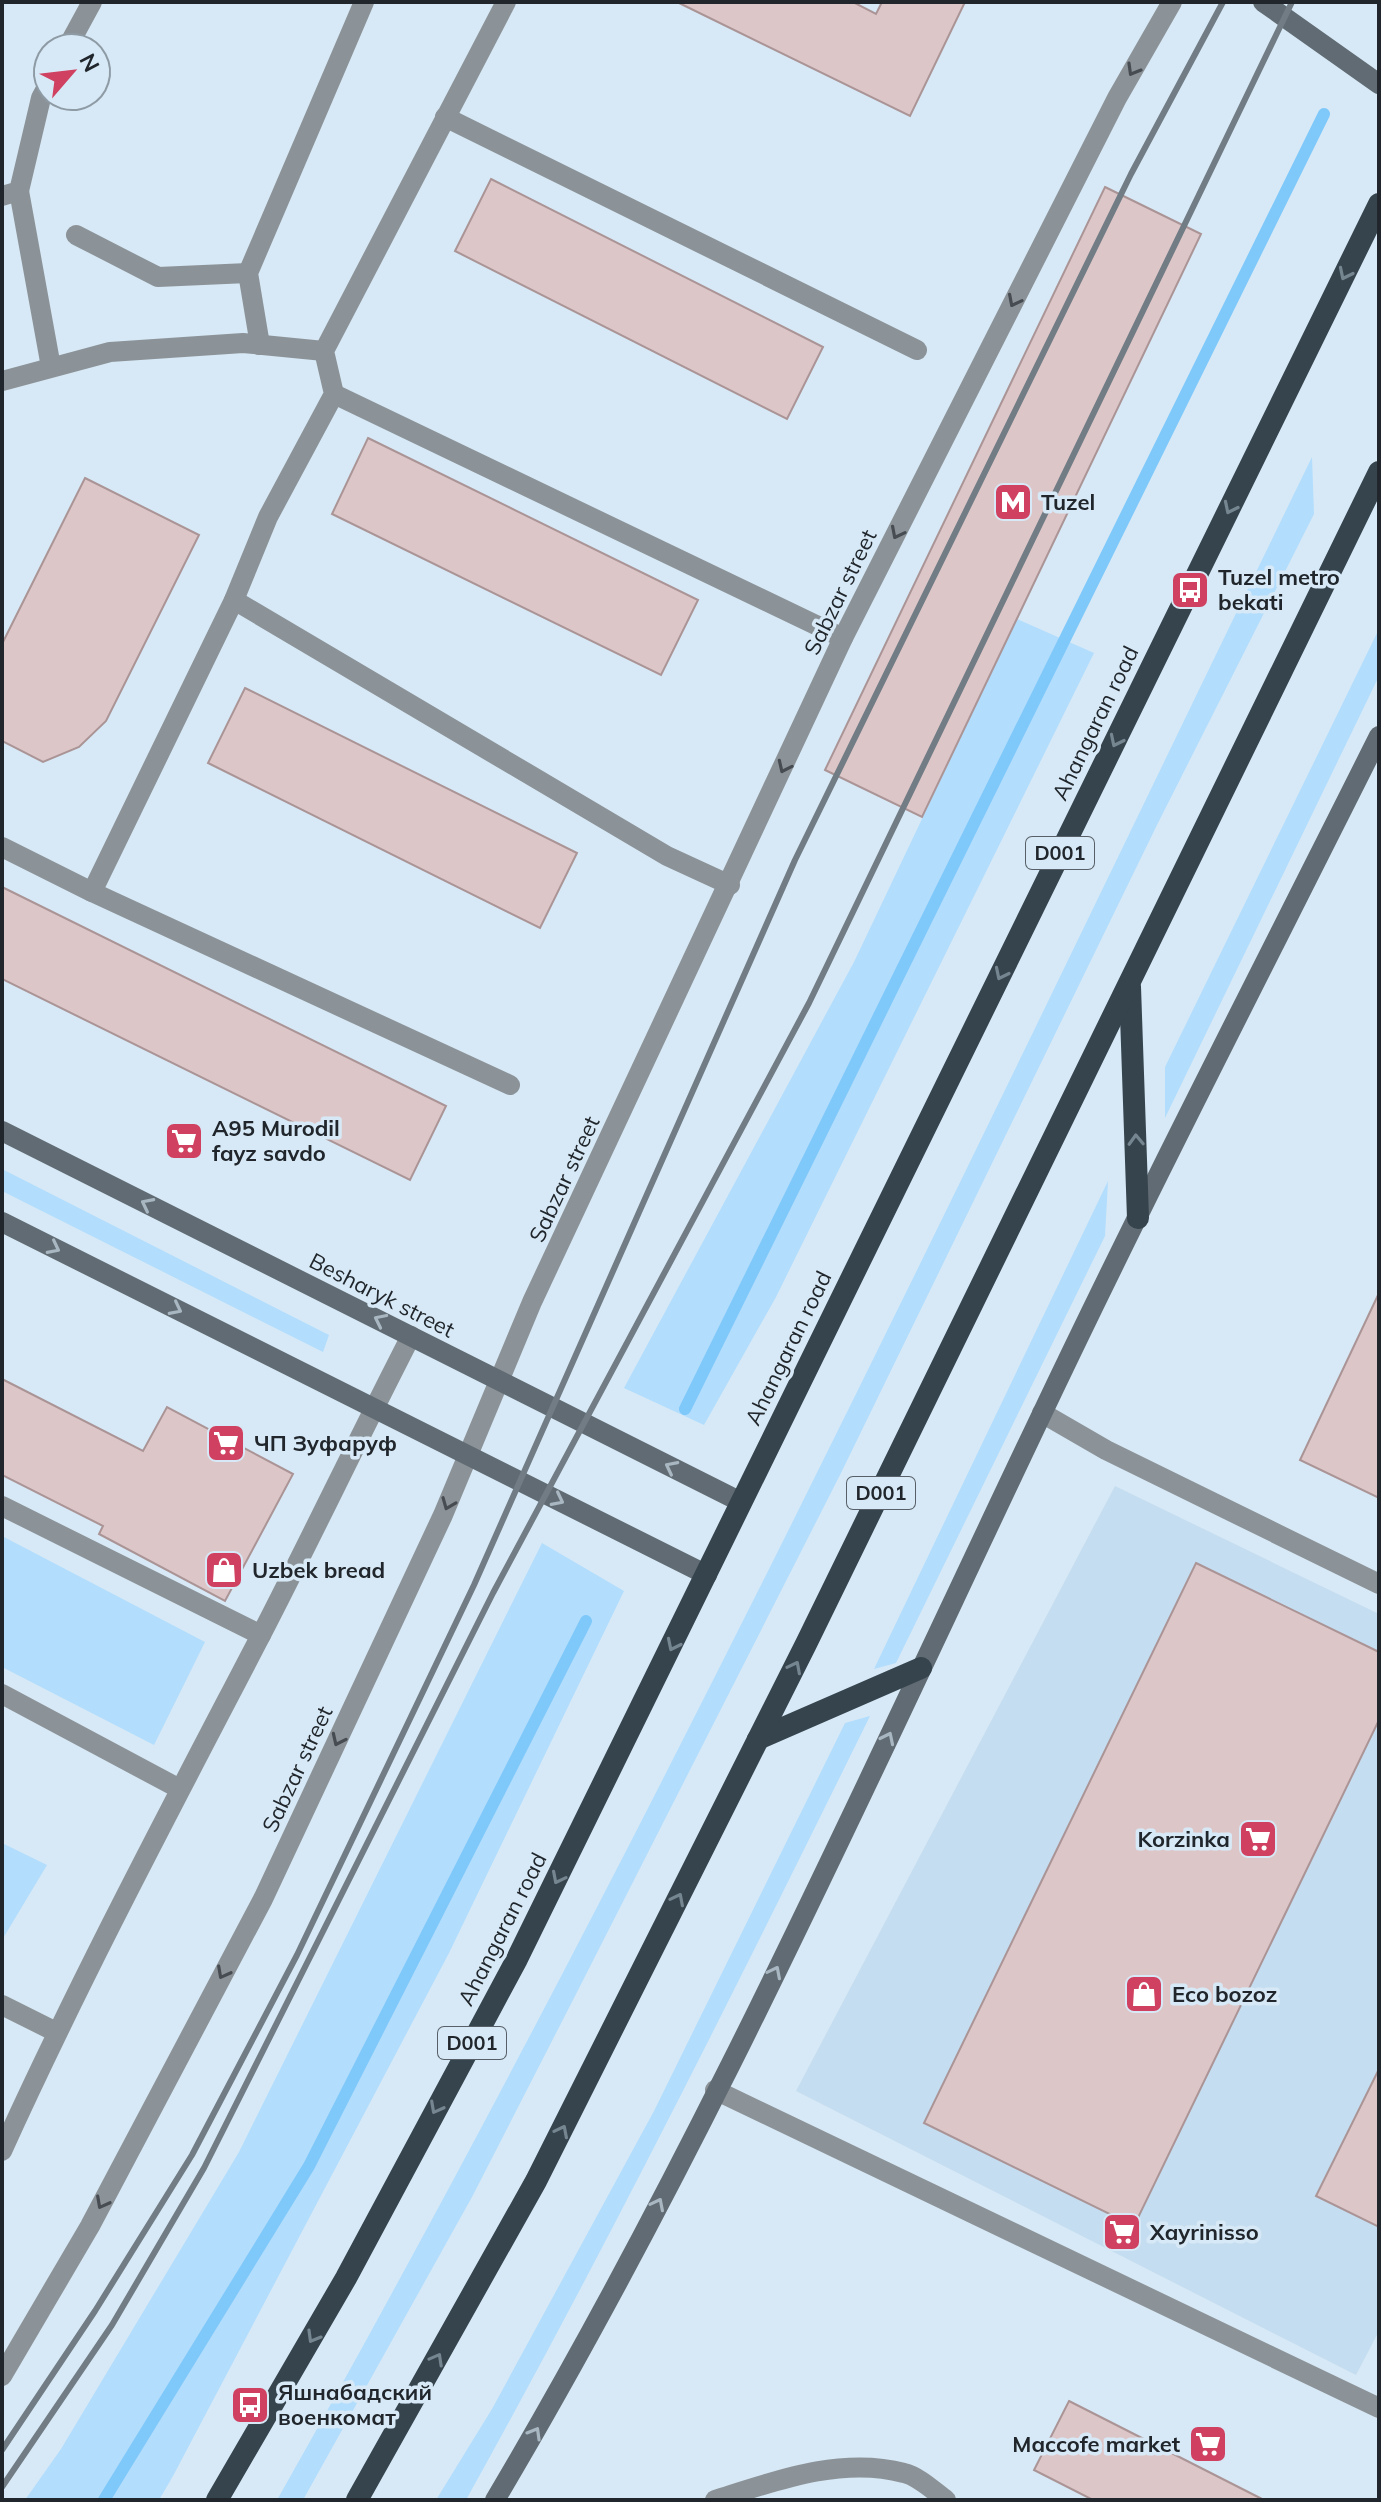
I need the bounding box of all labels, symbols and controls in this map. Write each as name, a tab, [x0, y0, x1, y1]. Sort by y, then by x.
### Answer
north arrow	[32, 32, 112, 112]
text: N	[73, 49, 106, 77]
one-way arrow	[1127, 61, 1143, 75]
one-way arrow	[1339, 266, 1355, 281]
one-way arrow	[1008, 292, 1024, 307]
metro station icon: Tuzel	[992, 481, 1034, 523]
place label: Tuzel	[1041, 488, 1095, 516]
one-way arrow	[1225, 499, 1240, 514]
street label: Sabzar street	[798, 524, 883, 659]
one-way arrow	[891, 524, 906, 539]
place label: Tuzel metro bekati	[1218, 563, 1340, 616]
bus stop icon: Tuzel metro bekati	[1169, 569, 1211, 611]
street label: Ahangaran road	[1046, 641, 1144, 805]
one-way arrow	[1109, 733, 1125, 747]
one-way arrow	[778, 759, 794, 773]
road number: D001	[1026, 837, 1094, 869]
one-way arrow	[995, 966, 1011, 981]
street label: Sabzar street	[523, 1111, 606, 1247]
place label: A95 Murodil fayz savdo	[212, 1114, 340, 1167]
supermarket icon: A95 Murodil fayz savdo	[163, 1120, 205, 1162]
one-way arrow	[1127, 1133, 1144, 1146]
one-way arrow	[141, 1198, 155, 1214]
one-way arrow	[45, 1238, 60, 1254]
street label: Besharyk street	[305, 1246, 460, 1344]
street label: Ahangaran road	[739, 1266, 837, 1430]
one-way arrow	[167, 1299, 182, 1315]
one-way arrow	[373, 1314, 388, 1330]
supermarket icon: ЧП Зуфаруф	[205, 1422, 247, 1464]
place label: ЧП Зуфаруф	[254, 1429, 397, 1457]
one-way arrow	[665, 1461, 680, 1477]
road number: D001	[847, 1477, 915, 1509]
one-way arrow	[550, 1491, 565, 1506]
one-way arrow	[441, 1496, 457, 1510]
shop icon: Uzbek bread	[203, 1549, 245, 1591]
place label: Uzbek bread	[252, 1556, 385, 1584]
one-way arrow	[667, 1637, 683, 1651]
one-way arrow	[785, 1660, 801, 1675]
street label: Sabzar street	[256, 1701, 339, 1837]
one-way arrow	[878, 1731, 894, 1746]
one-way arrow	[332, 1732, 348, 1746]
supermarket icon: Korzinka	[1237, 1818, 1279, 1860]
place label: Korzinka	[1138, 1825, 1230, 1853]
street label: Ahangaran road	[451, 1848, 553, 2010]
one-way arrow	[552, 1870, 568, 1885]
one-way arrow	[668, 1892, 684, 1907]
one-way arrow	[218, 1965, 233, 1980]
one-way arrow	[765, 1965, 780, 1980]
shop icon: Eco bozoz	[1123, 1973, 1165, 2015]
place label: Eco bozoz	[1172, 1980, 1277, 2008]
road number: D001	[438, 2027, 506, 2059]
one-way arrow	[431, 2100, 446, 2114]
one-way arrow	[552, 2125, 567, 2140]
one-way arrow	[96, 2195, 111, 2209]
one-way arrow	[648, 2198, 664, 2213]
supermarket icon: Xayrinisso	[1101, 2211, 1143, 2253]
place label: Xayrinisso	[1149, 2218, 1259, 2246]
one-way arrow	[307, 2328, 323, 2343]
one-way arrow	[427, 2353, 442, 2367]
place label: Яшнабадский военкомат	[278, 2378, 432, 2431]
bus stop icon: Яшнабадский военкомат	[229, 2384, 271, 2426]
supermarket icon: Maccofe market	[1187, 2423, 1229, 2465]
one-way arrow	[525, 2427, 541, 2442]
place label: Maccofe market	[1012, 2430, 1180, 2458]

